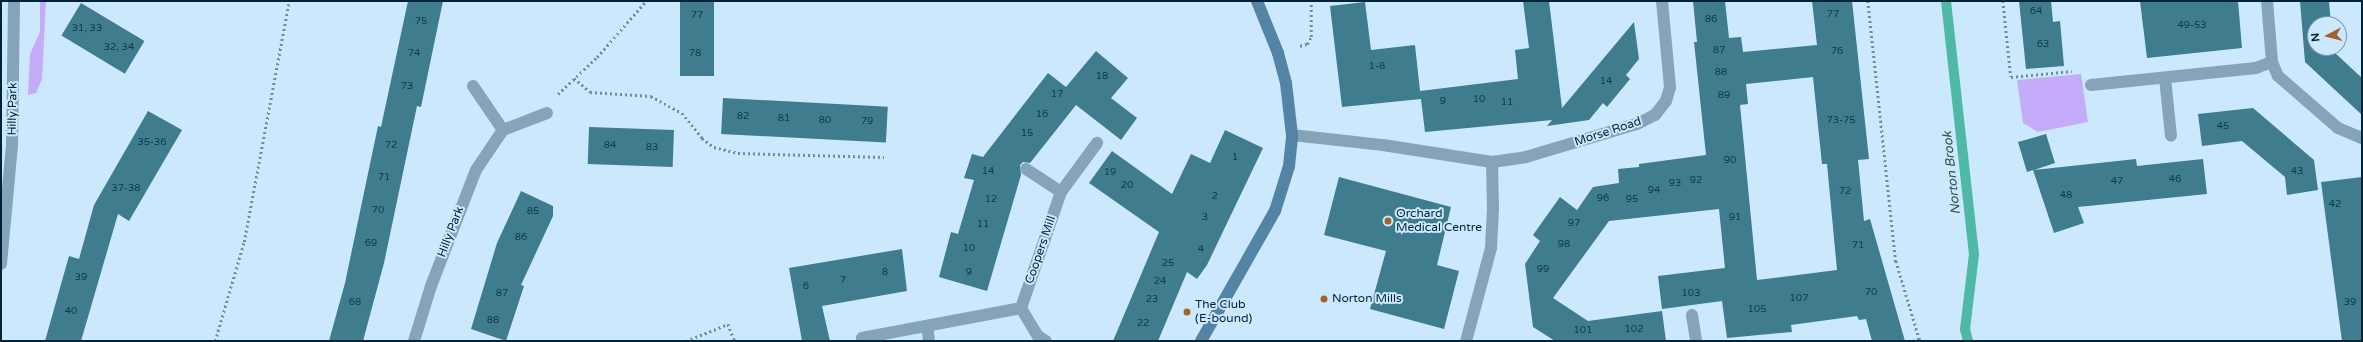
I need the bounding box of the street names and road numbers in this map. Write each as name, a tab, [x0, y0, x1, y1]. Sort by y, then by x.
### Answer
street label: Hilly Park	[5, 82, 21, 136]
street label: Morse Road	[1573, 114, 1643, 150]
street label: Hilly Park	[435, 205, 467, 259]
street label: Coopers Mill	[1023, 214, 1059, 286]

